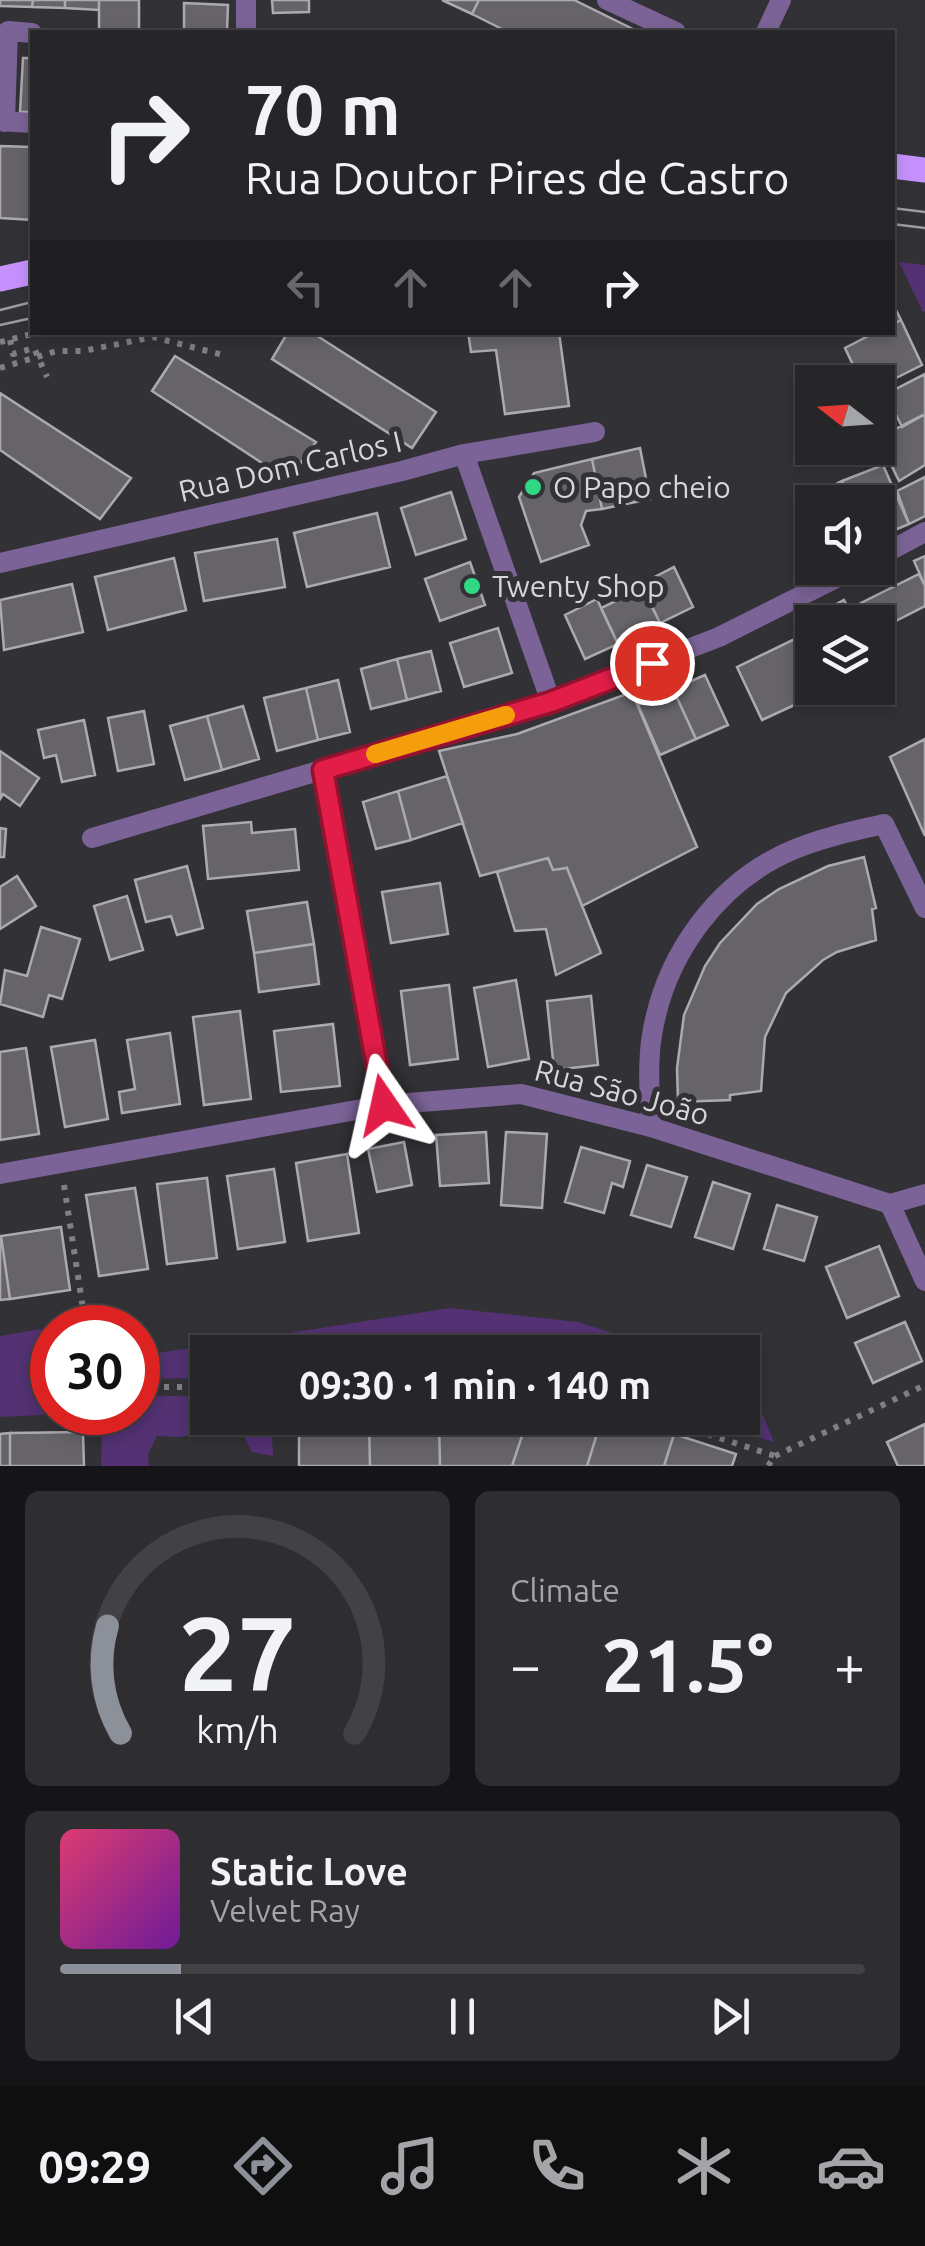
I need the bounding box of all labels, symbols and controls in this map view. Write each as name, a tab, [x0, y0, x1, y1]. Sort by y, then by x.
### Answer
icon: right	[80, 70, 210, 200]
text: 70 m	[245, 70, 401, 148]
text: Rua Doutor Pires de Castro	[245, 152, 790, 203]
icon: left	[278, 260, 333, 315]
icon: ahead	[383, 260, 438, 315]
icon: ahead	[488, 260, 543, 315]
icon: right	[593, 260, 648, 315]
north arrow	[795, 365, 895, 465]
map controls	[795, 365, 895, 705]
street label: Rua Dom Carlos I	[175, 424, 405, 508]
place label: O Papo cheio	[553, 470, 731, 504]
marker: O Papo cheio	[522, 476, 544, 498]
button: sound	[795, 485, 895, 585]
place label: Twenty Shop	[492, 569, 665, 603]
marker: Twenty Shop	[461, 575, 483, 597]
button: layers	[795, 605, 895, 705]
pin	[610, 621, 695, 706]
icon: arrive	[625, 636, 680, 691]
street label: Rua São João	[531, 1052, 713, 1132]
position arrow	[332, 1053, 436, 1157]
speed limit sign: 30	[30, 1305, 160, 1435]
text: 09:30 · 1 min · 140 m	[299, 1364, 651, 1406]
text: Climate	[510, 1572, 620, 1608]
text: 27	[179, 1594, 296, 1711]
text: 21.5°	[602, 1622, 773, 1706]
text: −	[510, 1634, 541, 1695]
text: +	[834, 1634, 865, 1695]
text: km/h	[196, 1710, 279, 1750]
text: Static Love	[210, 1850, 408, 1892]
text: Velvet Ray	[210, 1892, 360, 1928]
icon: previous	[167, 1989, 222, 2044]
icon: pause	[435, 1989, 490, 2044]
icon: next	[703, 1989, 758, 2044]
icon: directions	[228, 2131, 298, 2201]
icon: music	[375, 2131, 445, 2201]
icon: phone	[522, 2131, 592, 2201]
icon: climate	[669, 2131, 739, 2201]
icon: car	[816, 2131, 886, 2201]
text: 09:29	[39, 2141, 151, 2192]

